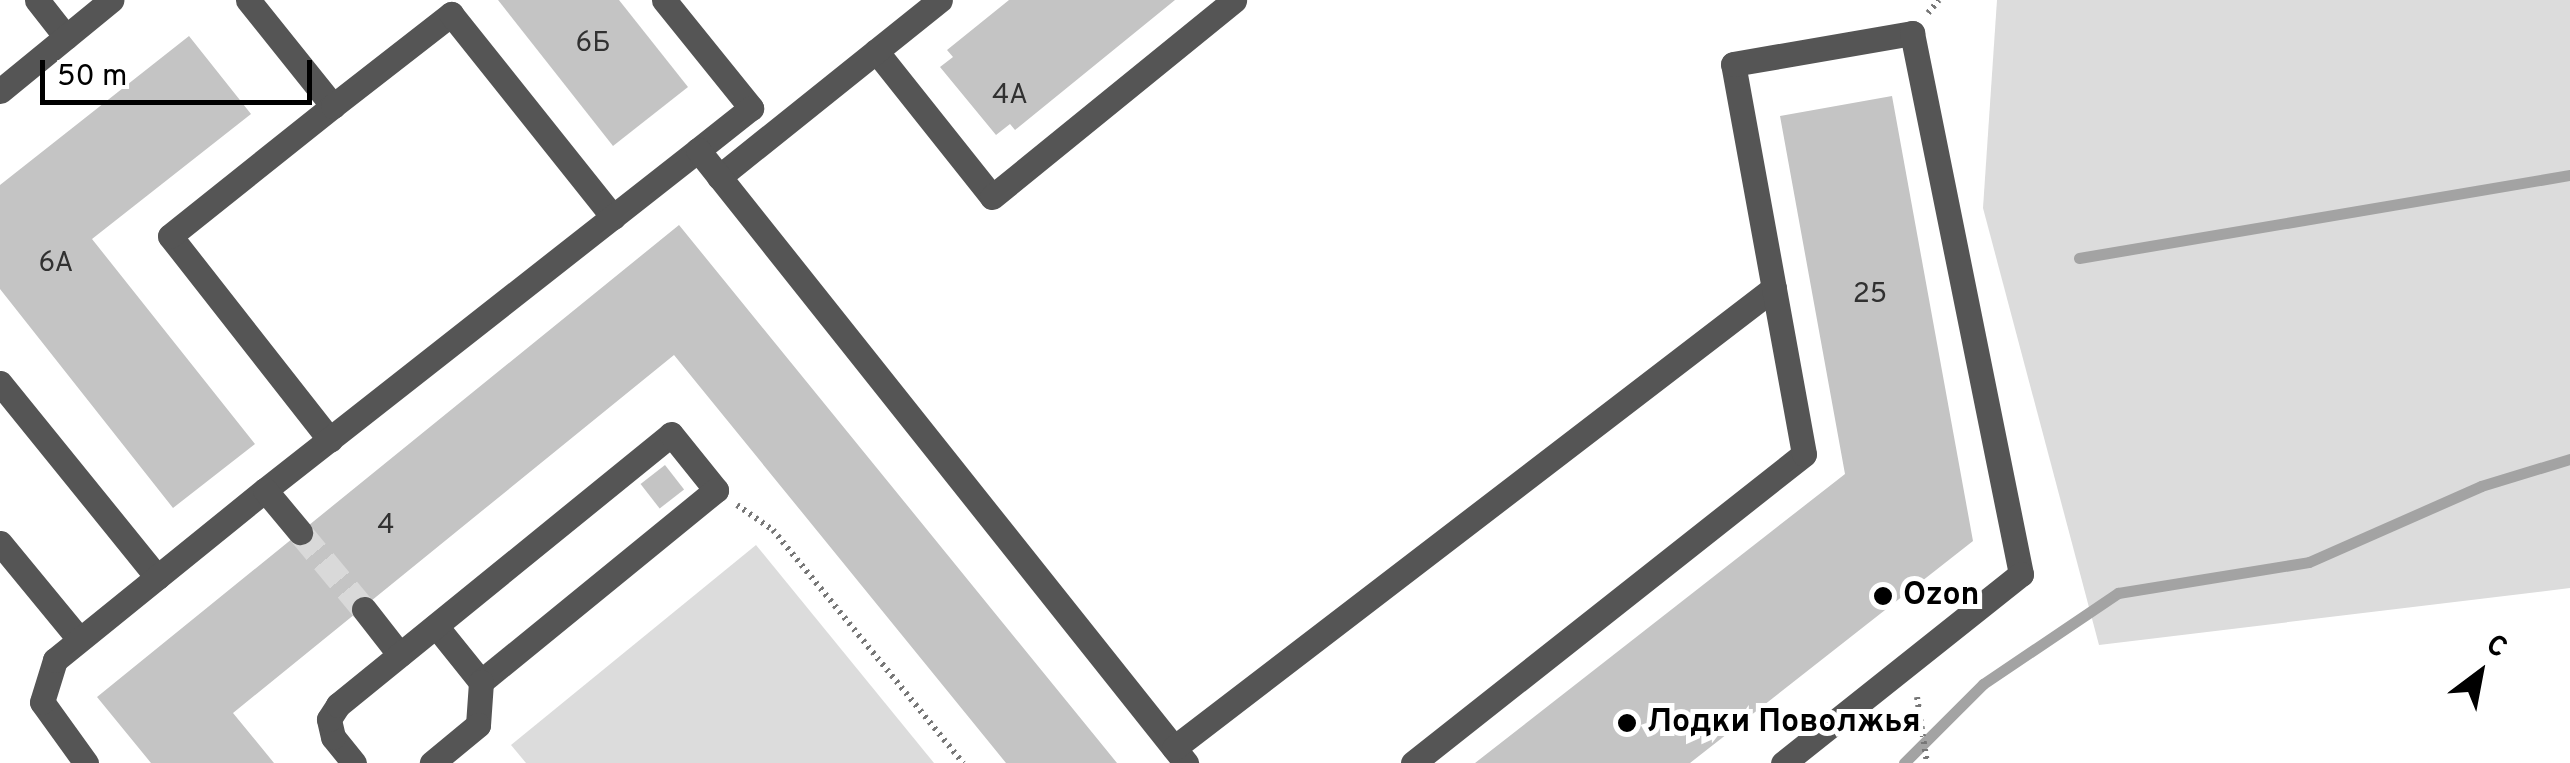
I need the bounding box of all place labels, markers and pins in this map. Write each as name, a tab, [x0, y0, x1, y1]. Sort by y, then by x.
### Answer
place label: Ozon	[1903, 577, 1979, 615]
marker: Ozon	[1872, 585, 1894, 607]
place label: Лодки Поволжья	[1647, 704, 1921, 742]
marker: Лодки Поволжья	[1616, 712, 1638, 734]

